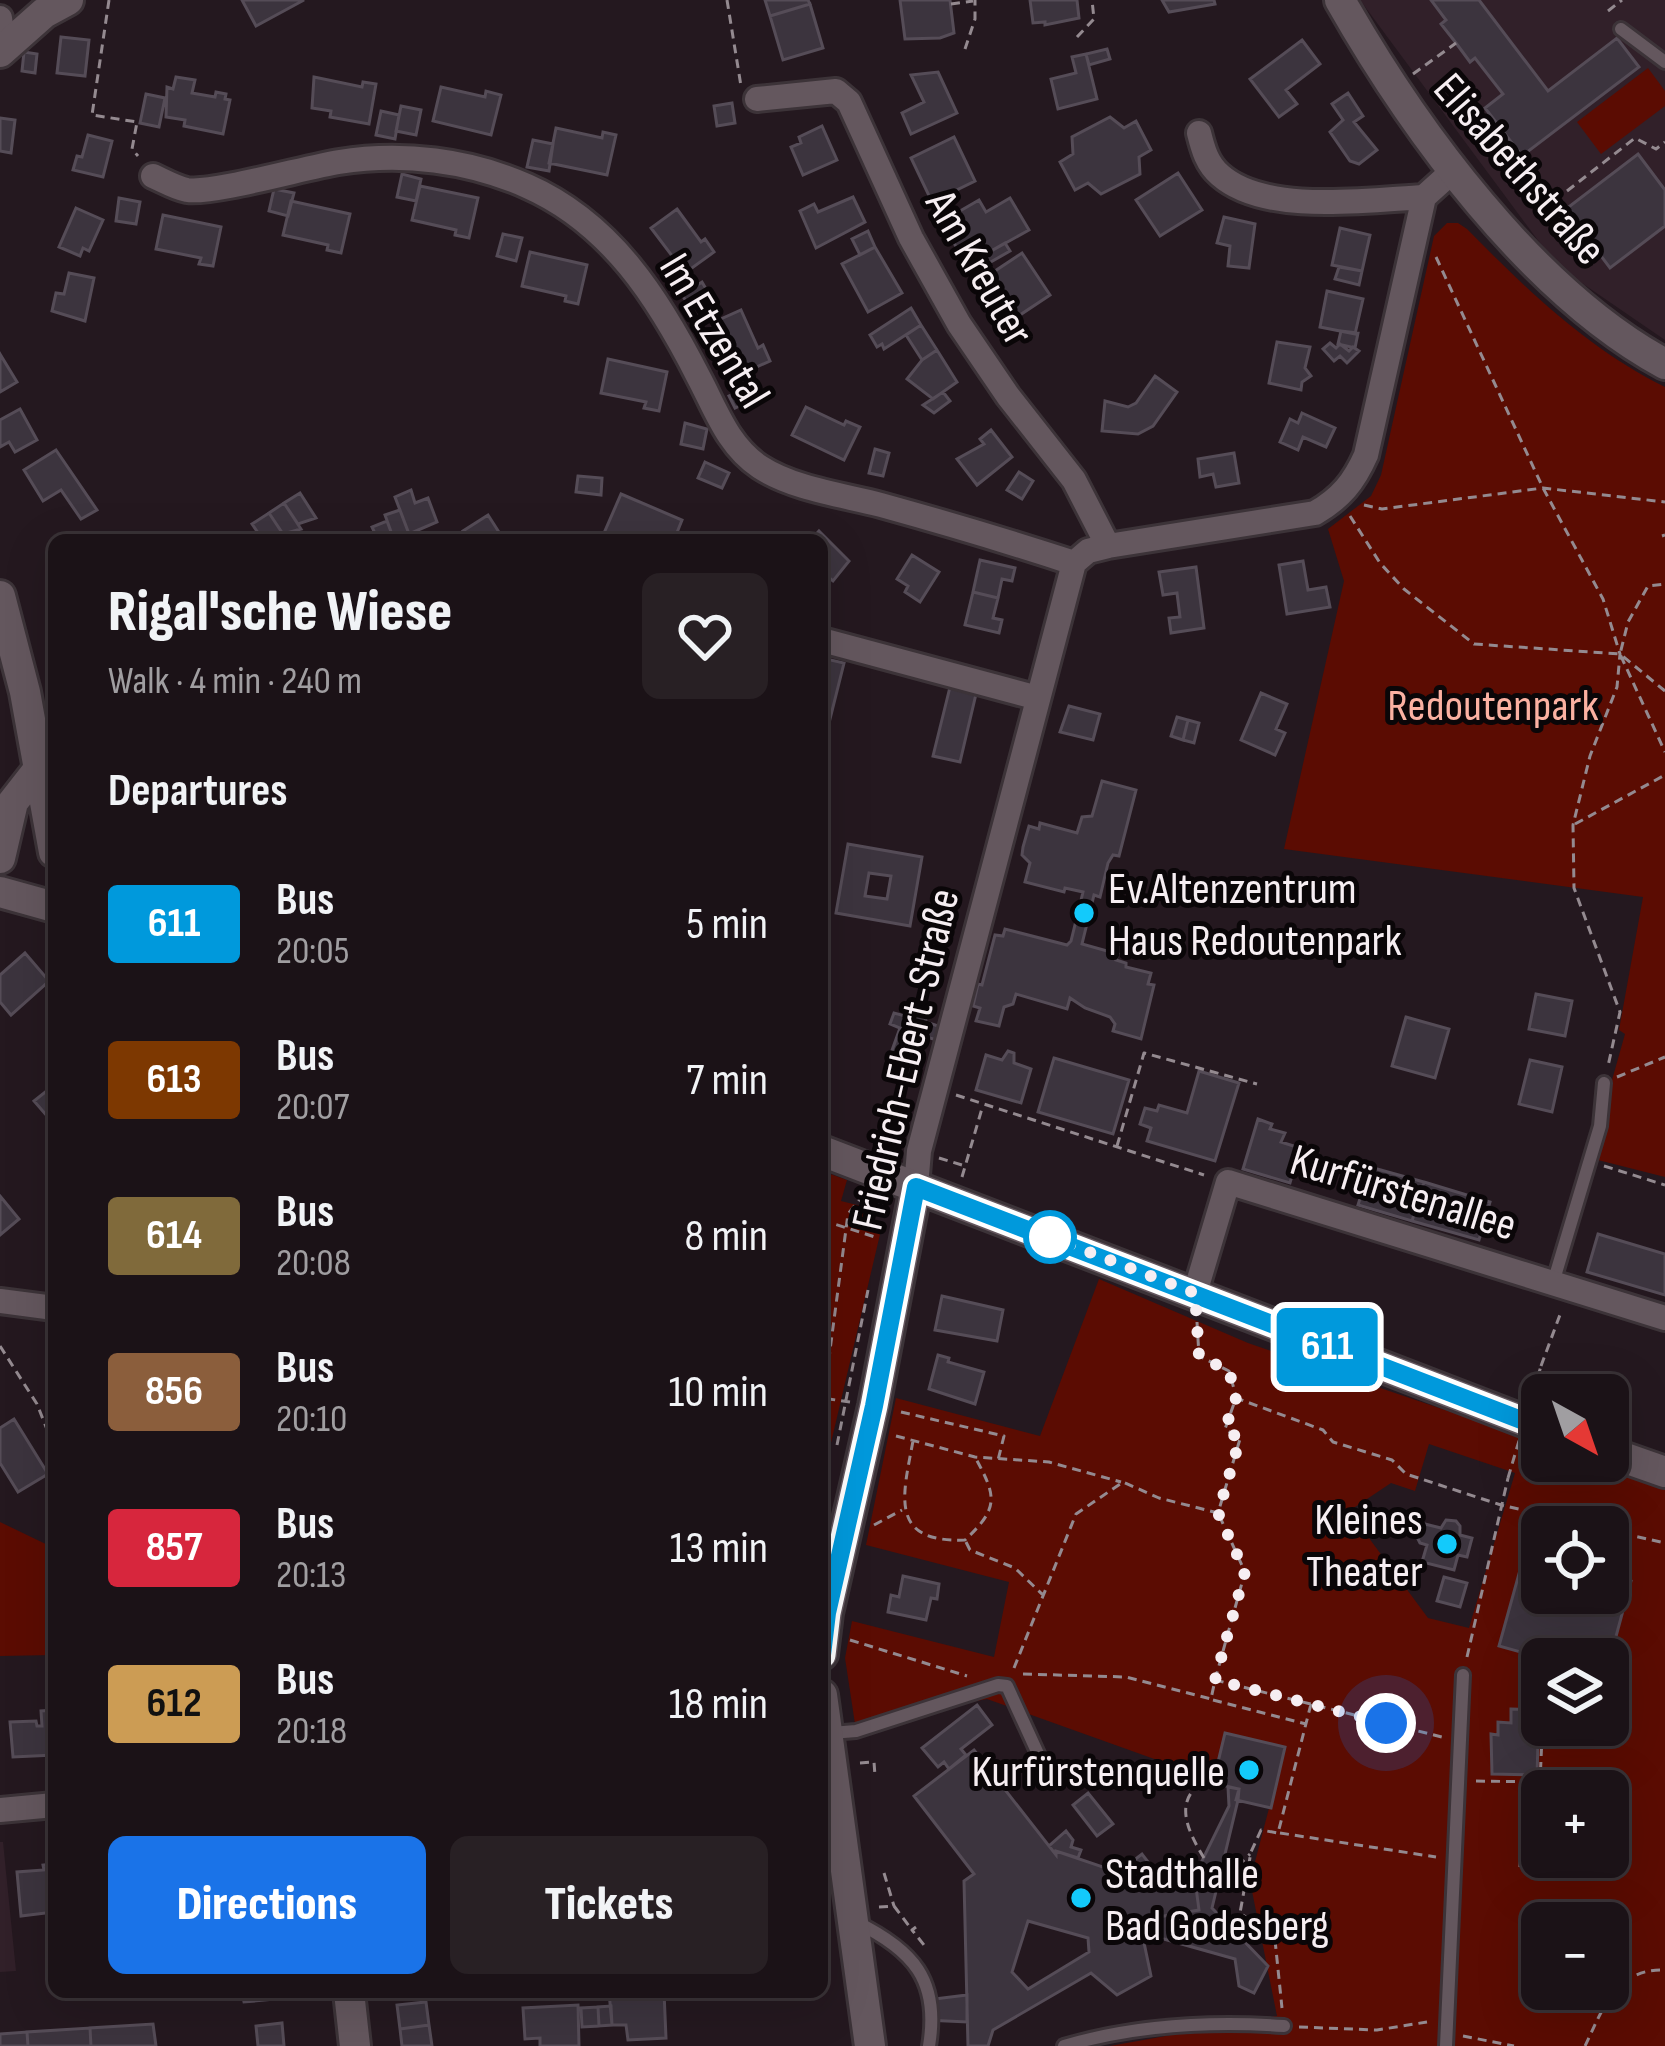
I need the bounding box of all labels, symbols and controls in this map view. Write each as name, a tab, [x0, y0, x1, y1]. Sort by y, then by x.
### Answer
street label: Elisabethstraße	[1421, 63, 1617, 277]
street label: Am Kreuter	[912, 180, 1045, 356]
street label: Im Etzental	[646, 244, 781, 418]
button: heart	[642, 573, 768, 699]
text: Rigal'sche Wiese	[108, 579, 452, 647]
text: Walk · 4 min · 240 m	[108, 658, 362, 705]
park label: Redoutenpark	[1387, 679, 1599, 734]
text: Departures	[108, 764, 287, 819]
place label: Ev.Altenzentrum Haus Redoutenpark	[1108, 862, 1402, 969]
text: Bus	[276, 873, 334, 928]
street label: Friedrich-Ebert-Straße	[840, 884, 972, 1235]
text: 5 min	[686, 897, 768, 952]
text: 611	[148, 898, 200, 949]
marker: Ev.Altenzentrum Haus Redoutenpark	[1071, 900, 1097, 926]
text: 20:05	[276, 928, 349, 975]
text: Bus	[276, 1029, 334, 1084]
text: 7 min	[686, 1053, 768, 1108]
text: 613	[146, 1054, 202, 1105]
text: 20:07	[276, 1084, 349, 1131]
street label: Kurfürstenallee	[1284, 1133, 1523, 1254]
text: Bus	[276, 1185, 334, 1240]
text: 8 min	[685, 1209, 768, 1264]
text: 614	[146, 1210, 202, 1261]
unlabelled marker	[1025, 1212, 1075, 1262]
text: 20:08	[276, 1240, 351, 1287]
line badge: 611	[1258, 1308, 1396, 1386]
text: 611	[1301, 1321, 1353, 1372]
text: Bus	[276, 1341, 334, 1396]
text: 10 min	[669, 1365, 768, 1420]
text: 856	[145, 1366, 203, 1417]
north arrow	[1521, 1374, 1629, 1482]
map controls	[1521, 1374, 1629, 2010]
text: 20:10	[276, 1396, 347, 1443]
place label: Kleines Theater	[1306, 1493, 1423, 1600]
text: Bus	[276, 1497, 334, 1552]
button: locate	[1521, 1506, 1629, 1614]
text: 13 min	[670, 1521, 768, 1576]
text: 857	[146, 1522, 202, 1573]
marker: Kleines Theater	[1434, 1531, 1460, 1557]
text: 20:13	[276, 1552, 346, 1599]
button: layers	[1521, 1638, 1629, 1746]
text: Bus	[276, 1653, 334, 1708]
text: 18 min	[669, 1677, 768, 1732]
text: 612	[146, 1678, 202, 1729]
your location	[1356, 1693, 1416, 1753]
text: 20:18	[276, 1708, 347, 1755]
place label: Kurfürstenquelle	[972, 1745, 1225, 1800]
marker: Kurfürstenquelle	[1236, 1757, 1262, 1783]
button: +	[1521, 1770, 1629, 1878]
button: Directions	[108, 1836, 426, 1974]
button: Tickets	[450, 1836, 768, 1974]
place label: Stadthalle Bad Godesberg	[1105, 1847, 1329, 1954]
marker: Stadthalle Bad Godesberg	[1068, 1885, 1094, 1911]
button: −	[1521, 1902, 1629, 2010]

